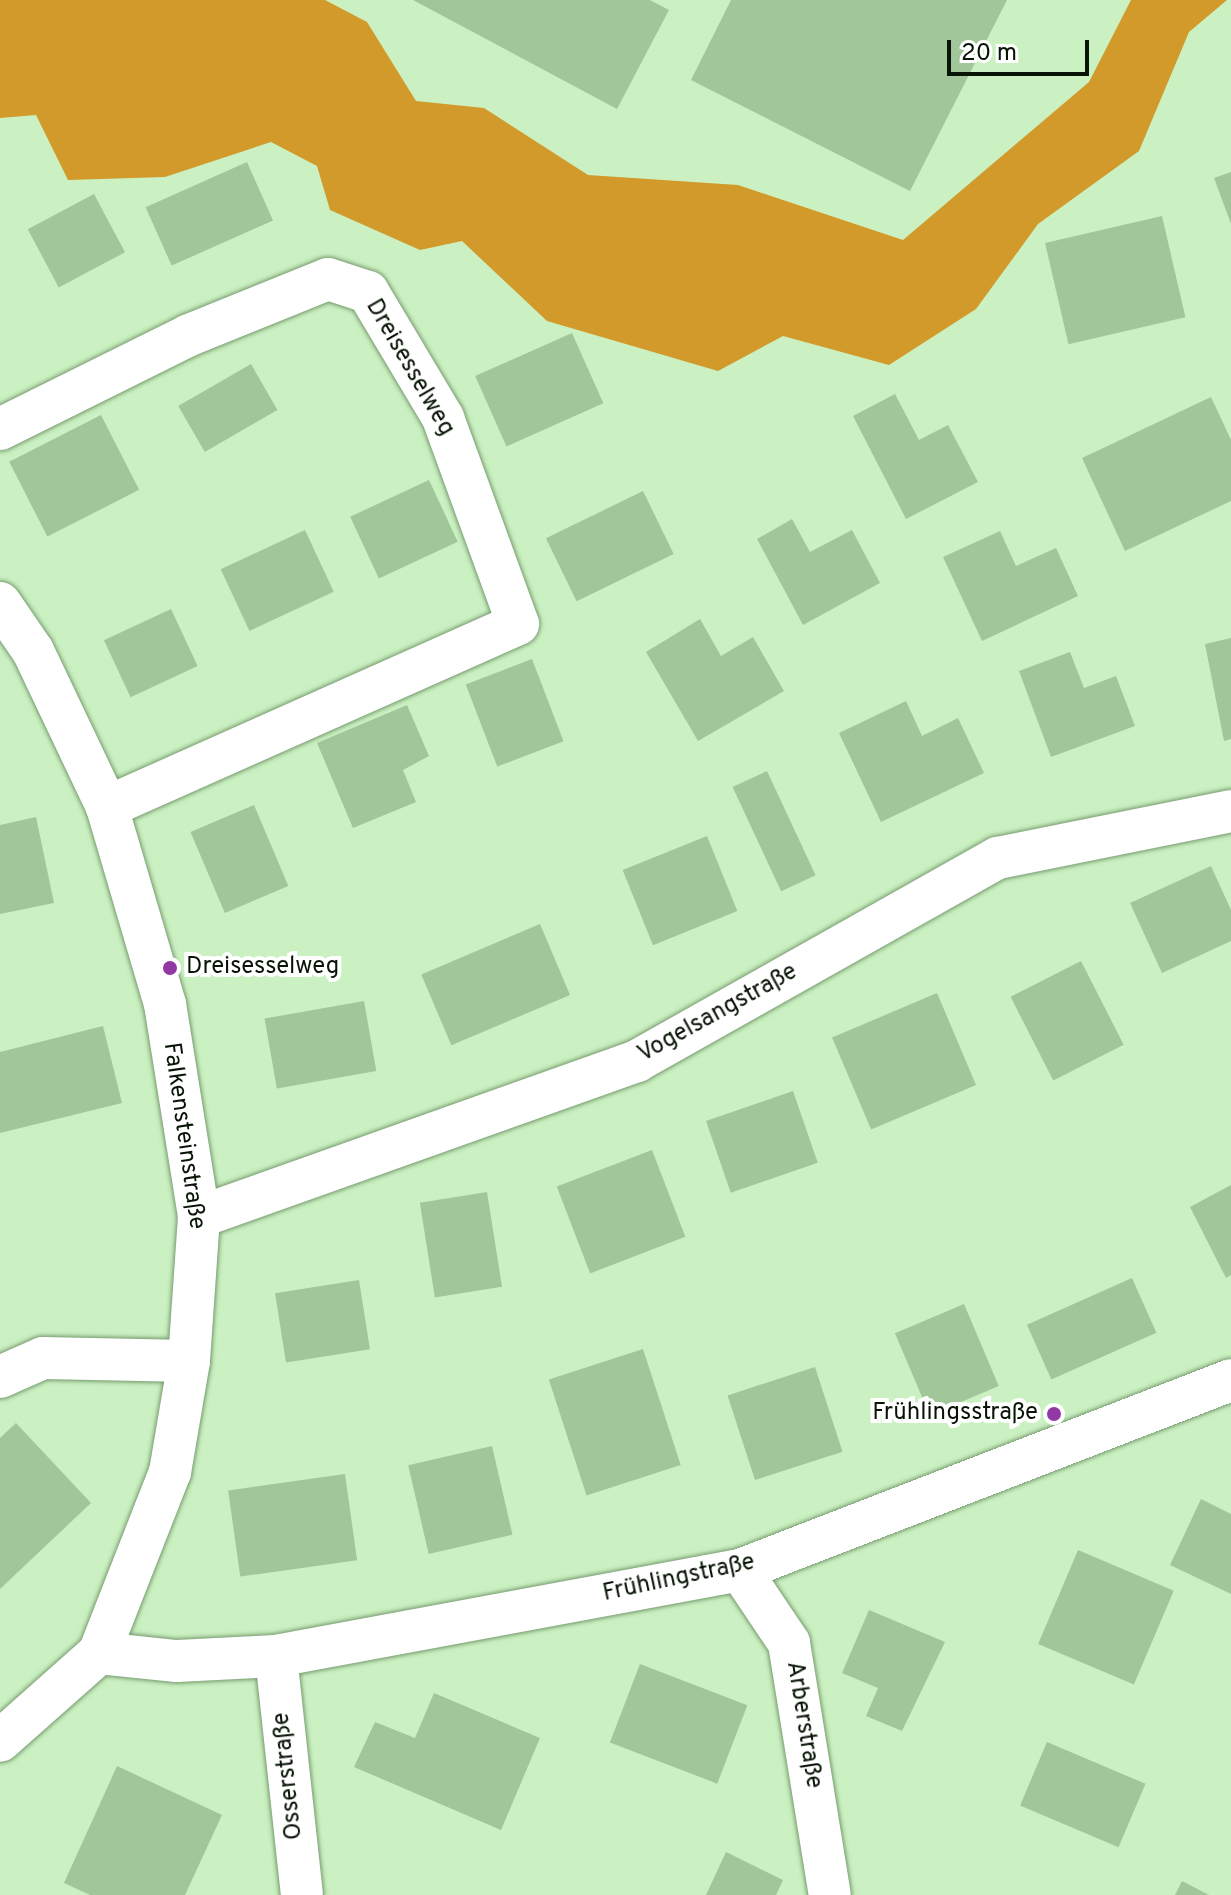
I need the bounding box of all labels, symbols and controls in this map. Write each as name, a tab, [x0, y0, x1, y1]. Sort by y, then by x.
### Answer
scale bar	[951, 24, 1093, 74]
text: 20 m	[961, 39, 1017, 69]
street label: Dreisesselweg	[358, 294, 460, 442]
place label: Dreisesselweg	[186, 954, 339, 982]
street label: Vogelsangstraße	[633, 958, 803, 1070]
marker: Dreisesselweg	[161, 959, 179, 977]
street label: Falkensteinstraße	[156, 1041, 210, 1231]
place label: Frühlingsstraße	[872, 1400, 1038, 1428]
marker: Frühlingsstraße	[1045, 1405, 1063, 1423]
street label: Frühlingstraße	[600, 1549, 758, 1609]
street label: Arberstraße	[779, 1659, 827, 1791]
street label: Osserstraße	[268, 1711, 310, 1841]

